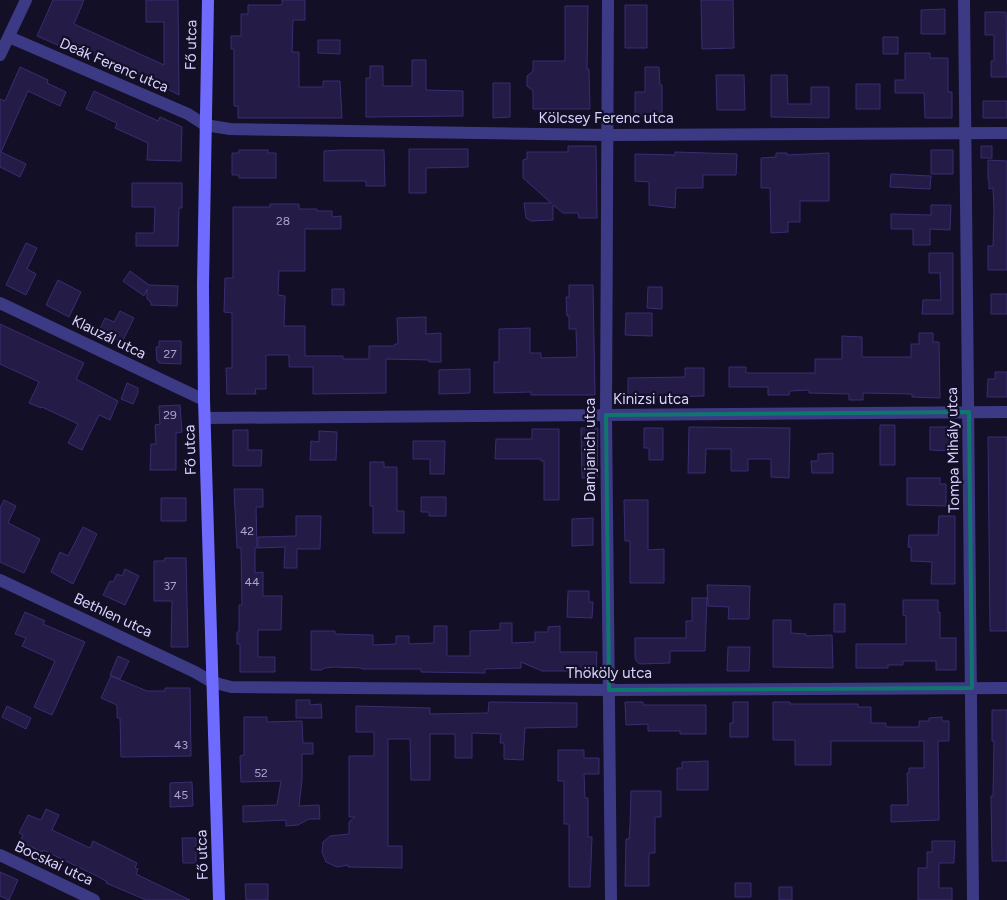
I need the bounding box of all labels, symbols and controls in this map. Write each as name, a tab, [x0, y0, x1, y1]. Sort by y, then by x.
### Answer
street label: Fő utca	[182, 20, 200, 70]
street label: Deák Ferenc utca	[57, 34, 171, 96]
street label: Kölcsey Ferenc utca	[538, 109, 674, 127]
house number: 28	[276, 214, 290, 228]
street label: Klauzál utca	[69, 311, 149, 363]
house number: 27	[163, 347, 177, 361]
street label: Tompa Mihály utca	[943, 387, 963, 513]
street label: Kinizsi utca	[613, 390, 689, 408]
street label: Damjanich utca	[581, 398, 599, 502]
house number: 29	[163, 408, 177, 422]
street label: Fő utca	[180, 425, 200, 475]
house number: 42	[240, 524, 254, 538]
house number: 44	[245, 575, 260, 589]
house number: 37	[164, 579, 177, 593]
street label: Bethlen utca	[71, 589, 155, 641]
street label: Thököly utca	[566, 664, 652, 682]
house number: 43	[174, 738, 188, 752]
house number: 52	[254, 766, 268, 780]
house number: 45	[174, 788, 188, 802]
street label: Fő utca	[192, 830, 212, 880]
street label: Bocskai utca	[12, 837, 96, 889]

